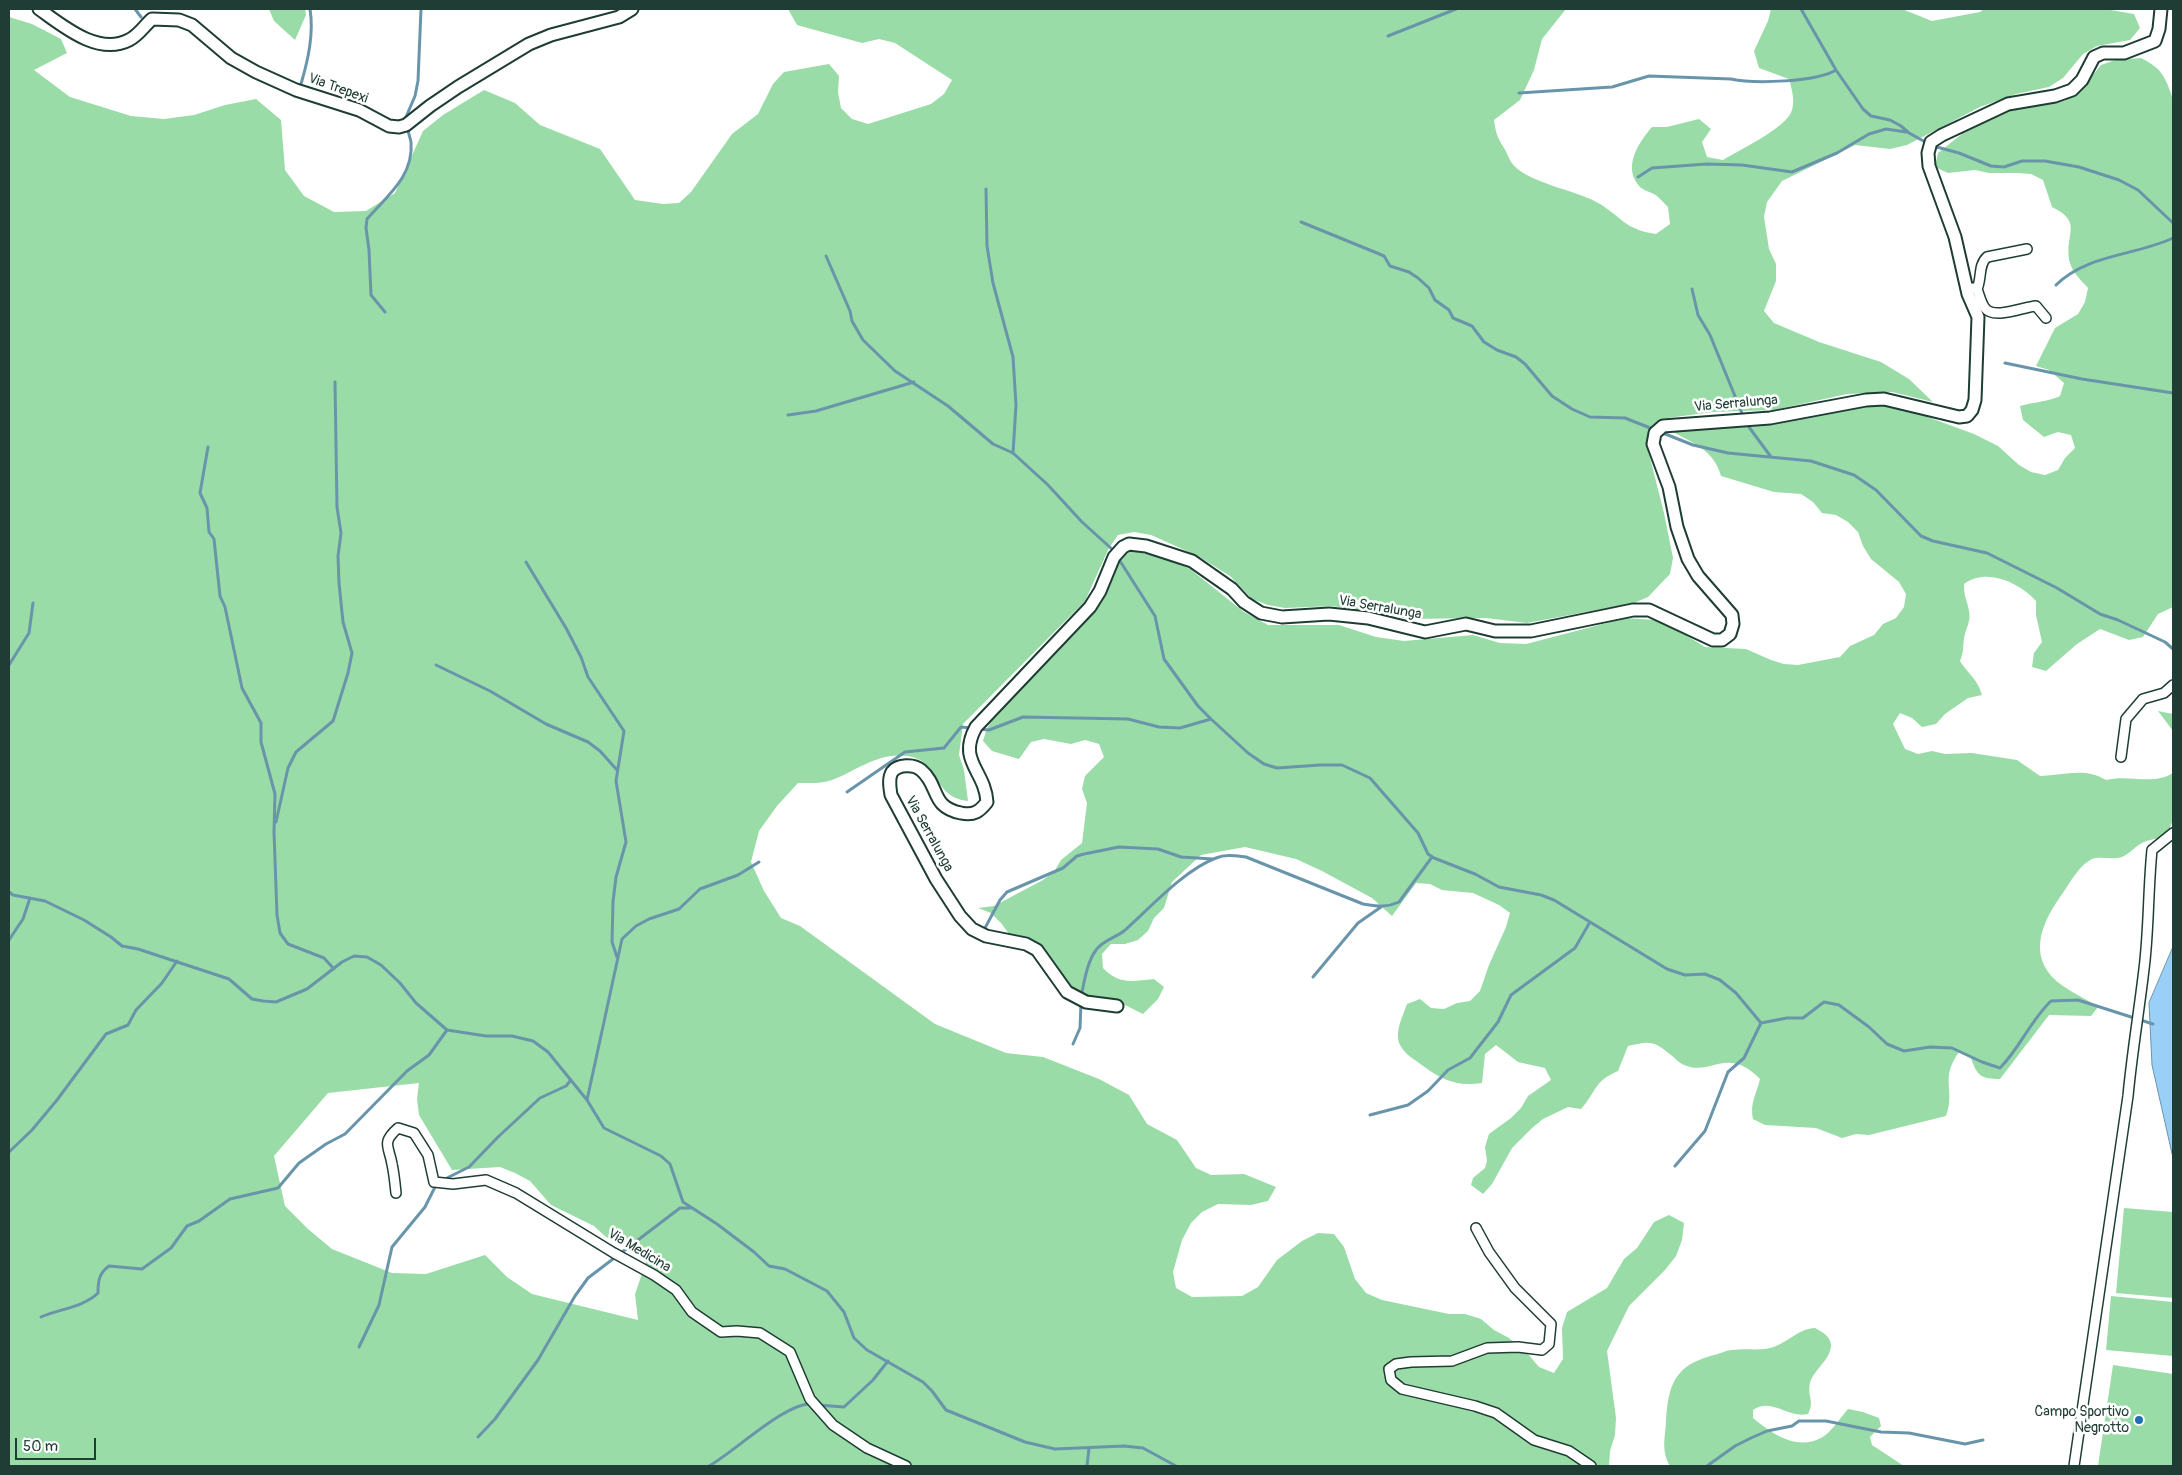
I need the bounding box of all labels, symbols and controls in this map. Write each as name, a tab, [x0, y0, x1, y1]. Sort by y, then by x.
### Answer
street label: Via Trepexi	[306, 70, 370, 108]
street label: Via Serralunga	[1694, 392, 1778, 416]
street label: Via Serralunga	[1337, 592, 1423, 624]
street label: Via Serralunga	[901, 793, 957, 875]
street label: Via Medicina	[604, 1226, 674, 1276]
place label: Campo Sportivo Negrotto	[2035, 1404, 2129, 1436]
marker: Campo Sportivo Negrotto	[2133, 1414, 2145, 1426]
scale bar	[18, 1428, 99, 1460]
text: 50 m	[23, 1437, 58, 1456]

